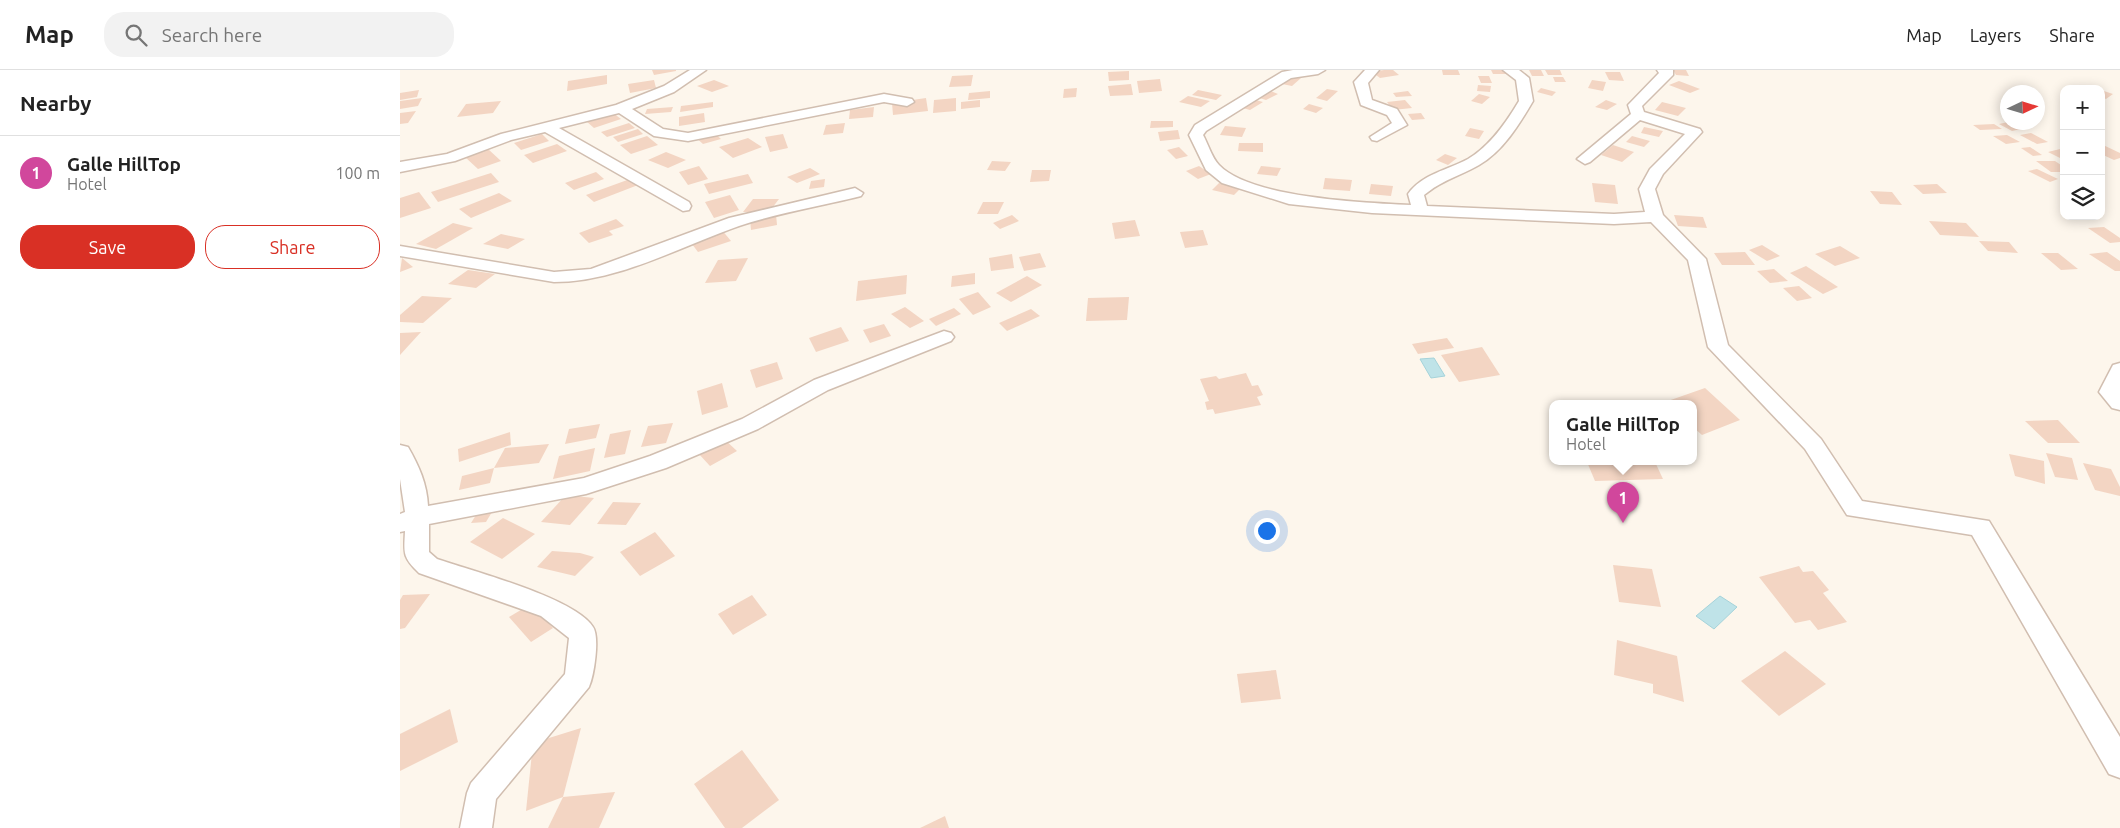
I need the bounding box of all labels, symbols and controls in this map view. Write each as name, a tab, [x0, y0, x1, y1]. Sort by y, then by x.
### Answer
search box	[104, 12, 454, 57]
text: Map	[25, 21, 74, 48]
icon: search	[122, 21, 150, 49]
text: Search here	[162, 24, 262, 46]
text: Map	[1906, 25, 1942, 45]
text: Layers	[1970, 25, 2021, 45]
text: Share	[2049, 25, 2095, 45]
north arrow	[2000, 85, 2045, 130]
map controls	[2060, 85, 2105, 220]
button: +	[2060, 85, 2105, 130]
text: Nearby	[20, 91, 91, 115]
button: −	[2060, 130, 2105, 175]
text: Galle HillTop	[67, 153, 181, 175]
text: 1	[31, 164, 41, 182]
text: 100 m	[335, 164, 380, 182]
text: Hotel	[67, 175, 107, 193]
button: layers	[2060, 175, 2105, 220]
button: Save	[20, 225, 195, 269]
button: Share	[205, 225, 380, 269]
popup	[1549, 400, 1697, 465]
text: Galle HillTop	[1566, 413, 1680, 435]
text: Hotel	[1566, 435, 1606, 453]
pin: 1	[1607, 482, 1639, 523]
your location	[1254, 518, 1280, 544]

